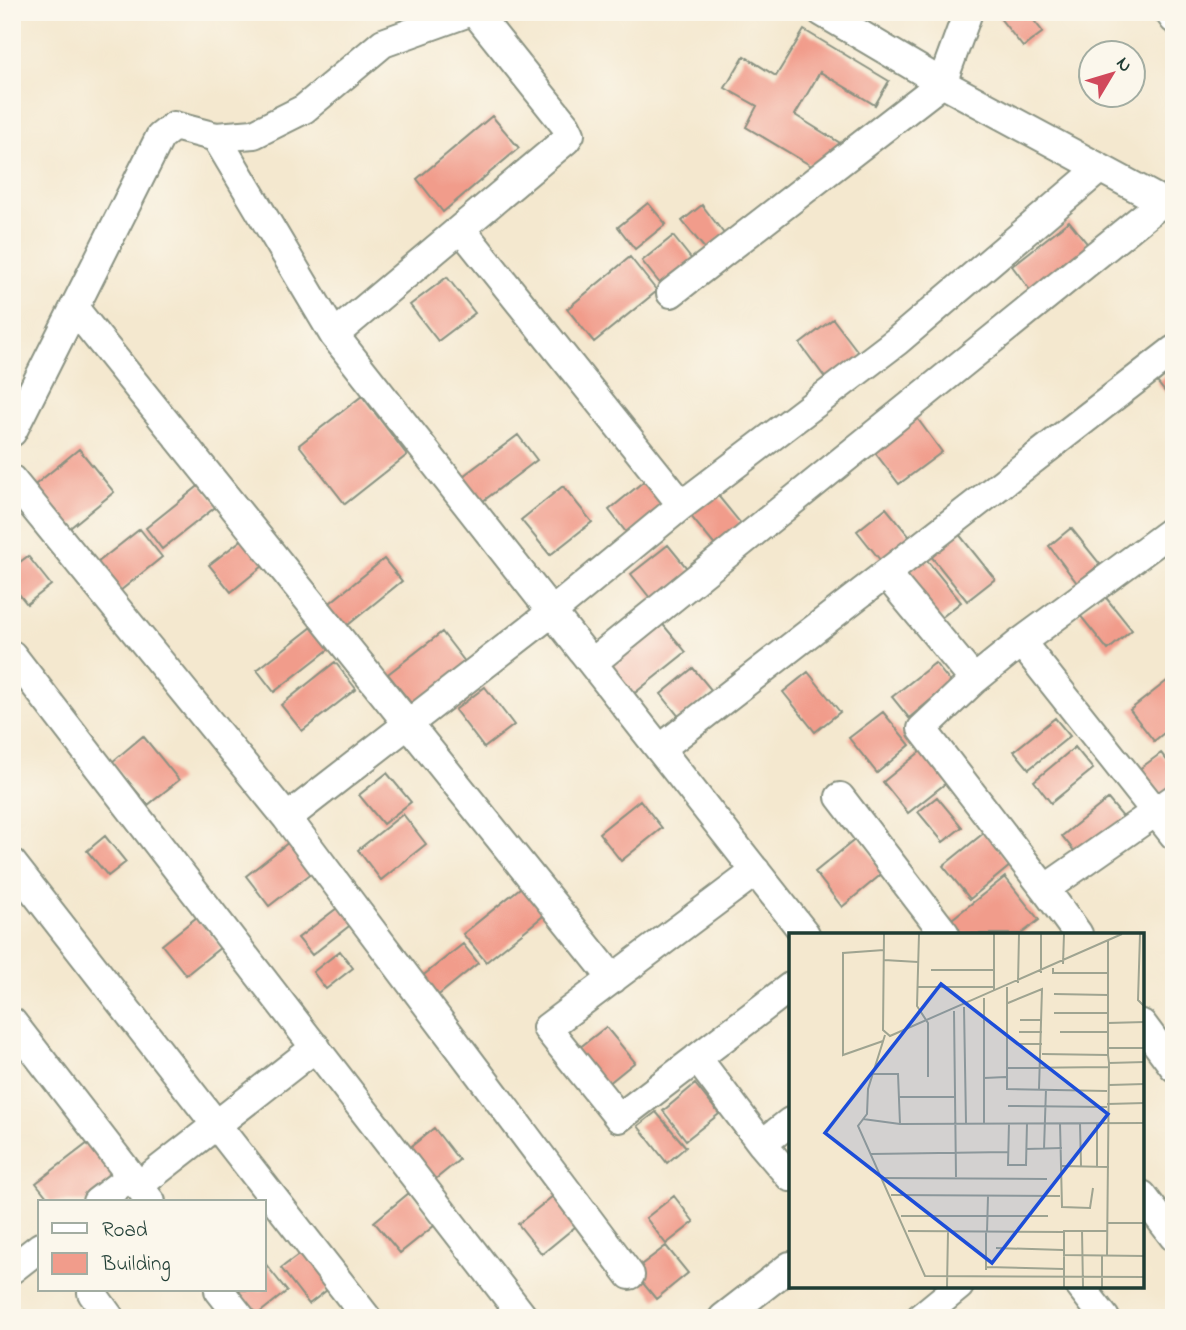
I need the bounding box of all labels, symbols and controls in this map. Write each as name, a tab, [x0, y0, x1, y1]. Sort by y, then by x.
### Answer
north arrow	[1078, 38, 1148, 108]
text: N	[1109, 52, 1138, 79]
inset map	[789, 933, 1144, 1288]
legend	[38, 1200, 266, 1292]
text: Road	[102, 1216, 148, 1246]
text: Building	[101, 1250, 171, 1282]

